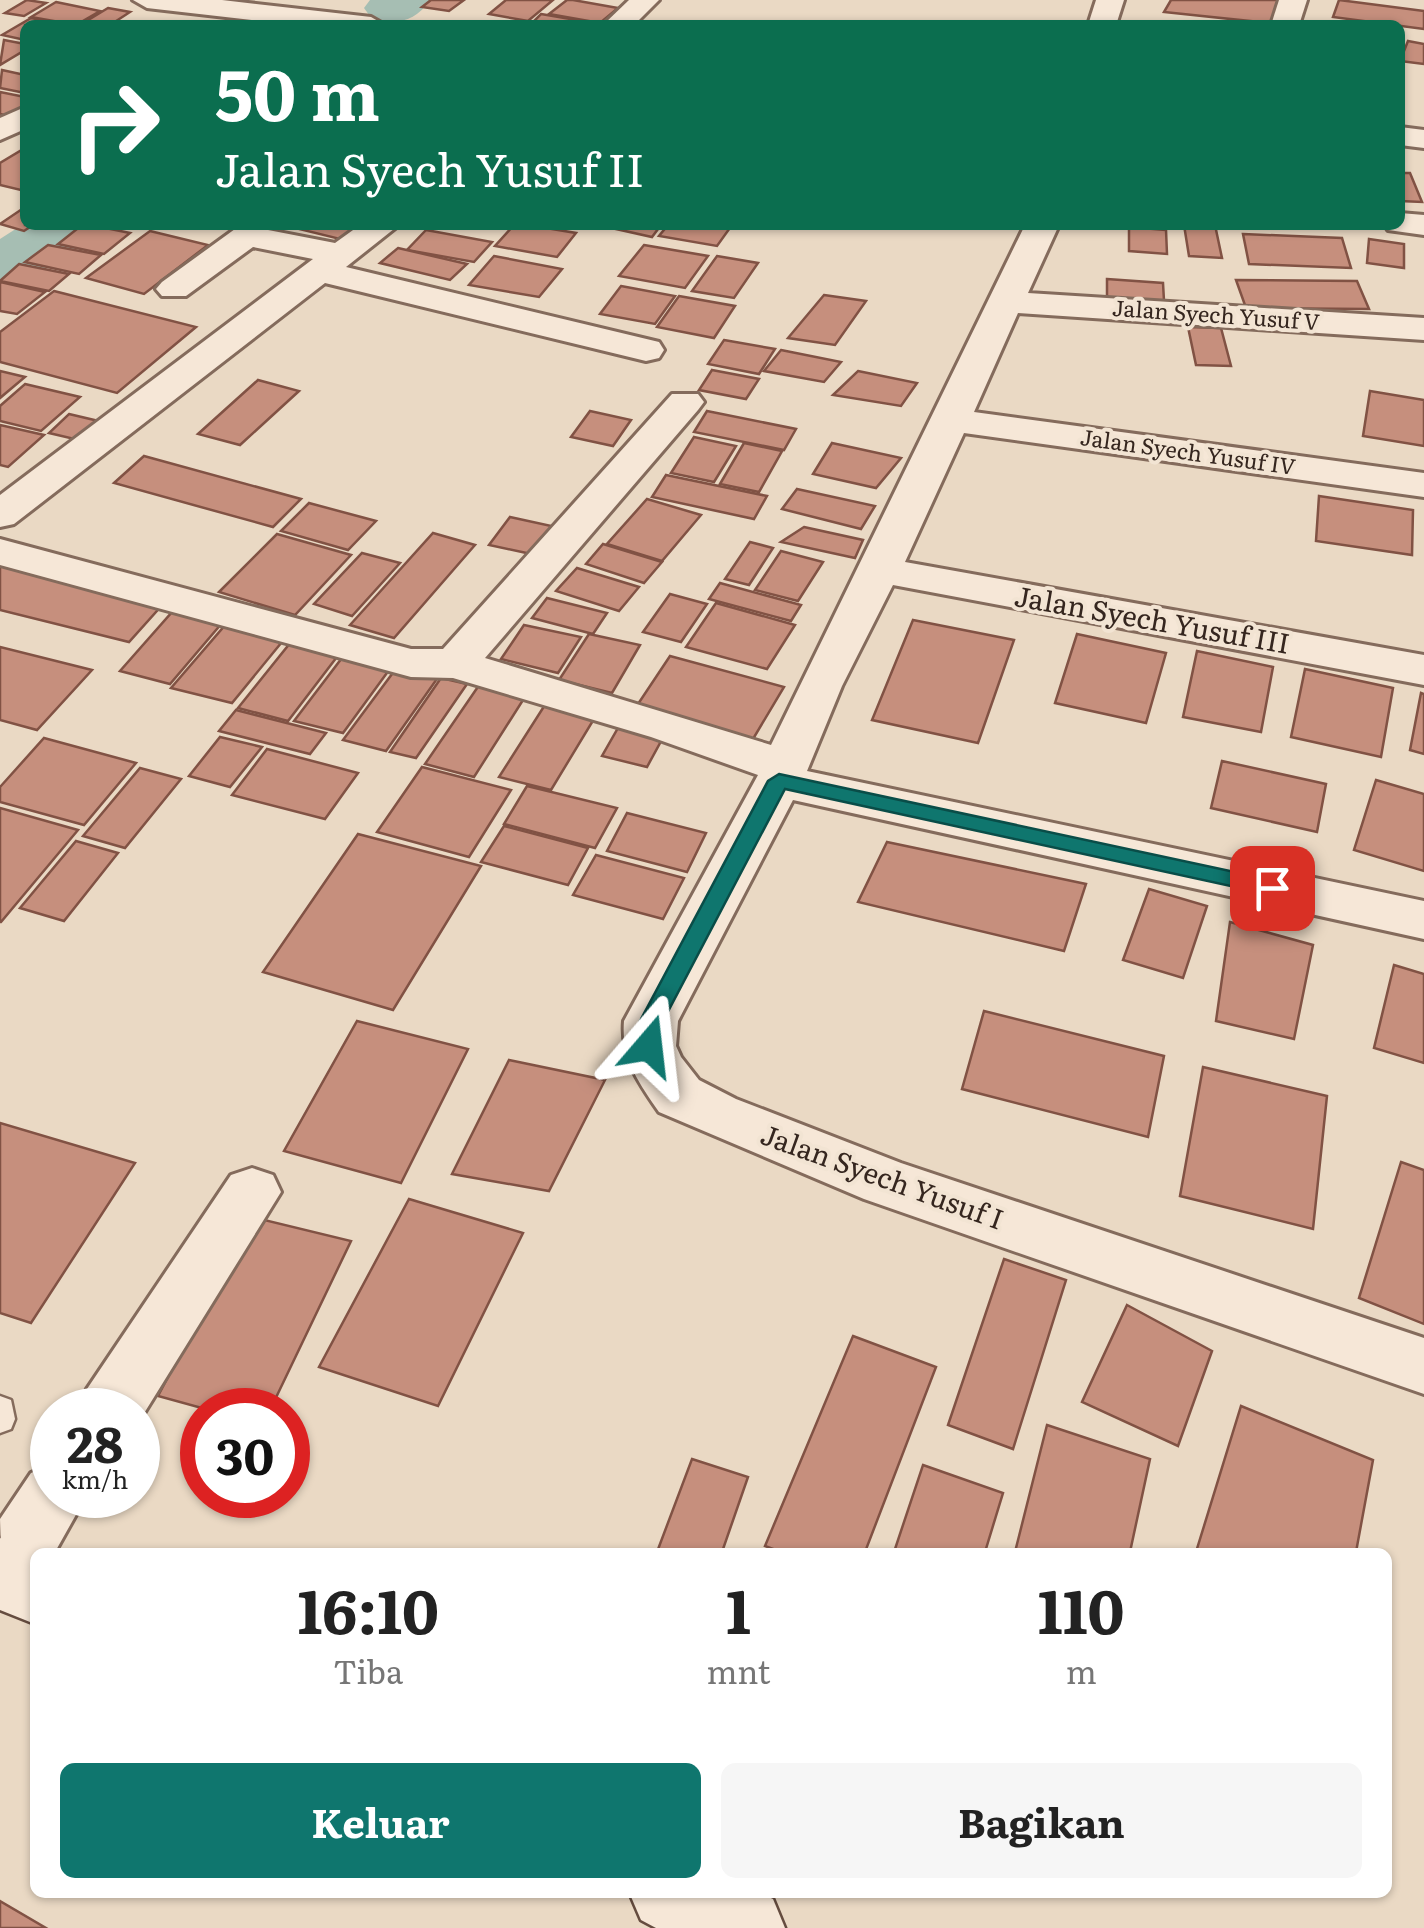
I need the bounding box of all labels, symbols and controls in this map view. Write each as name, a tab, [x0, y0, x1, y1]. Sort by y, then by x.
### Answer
text: 50 m	[215, 39, 380, 143]
icon: right	[50, 60, 180, 190]
text: Jalan Syech Yusuf II	[215, 134, 644, 201]
street label: Jalan Syech Yusuf V	[1111, 290, 1321, 337]
street label: Jalan Syech Yusuf IV	[1078, 419, 1298, 482]
street label: Jalan Syech Yusuf III	[1012, 573, 1293, 663]
pin	[1230, 846, 1315, 931]
icon: arrive	[1245, 861, 1300, 916]
position arrow	[597, 994, 701, 1098]
street label: Jalan Syech Yusuf I	[755, 1112, 1010, 1239]
speed limit sign: 30	[180, 1388, 310, 1518]
text: 28	[67, 1404, 123, 1478]
text: km/h	[62, 1460, 128, 1497]
text: 16:10	[298, 1563, 439, 1652]
text: 1	[726, 1563, 751, 1652]
text: 110	[1038, 1563, 1124, 1652]
text: Tiba	[333, 1646, 403, 1694]
text: mnt	[706, 1646, 770, 1694]
text: m	[1066, 1646, 1097, 1694]
button: Keluar	[60, 1763, 701, 1878]
button: Bagikan	[721, 1763, 1362, 1878]

